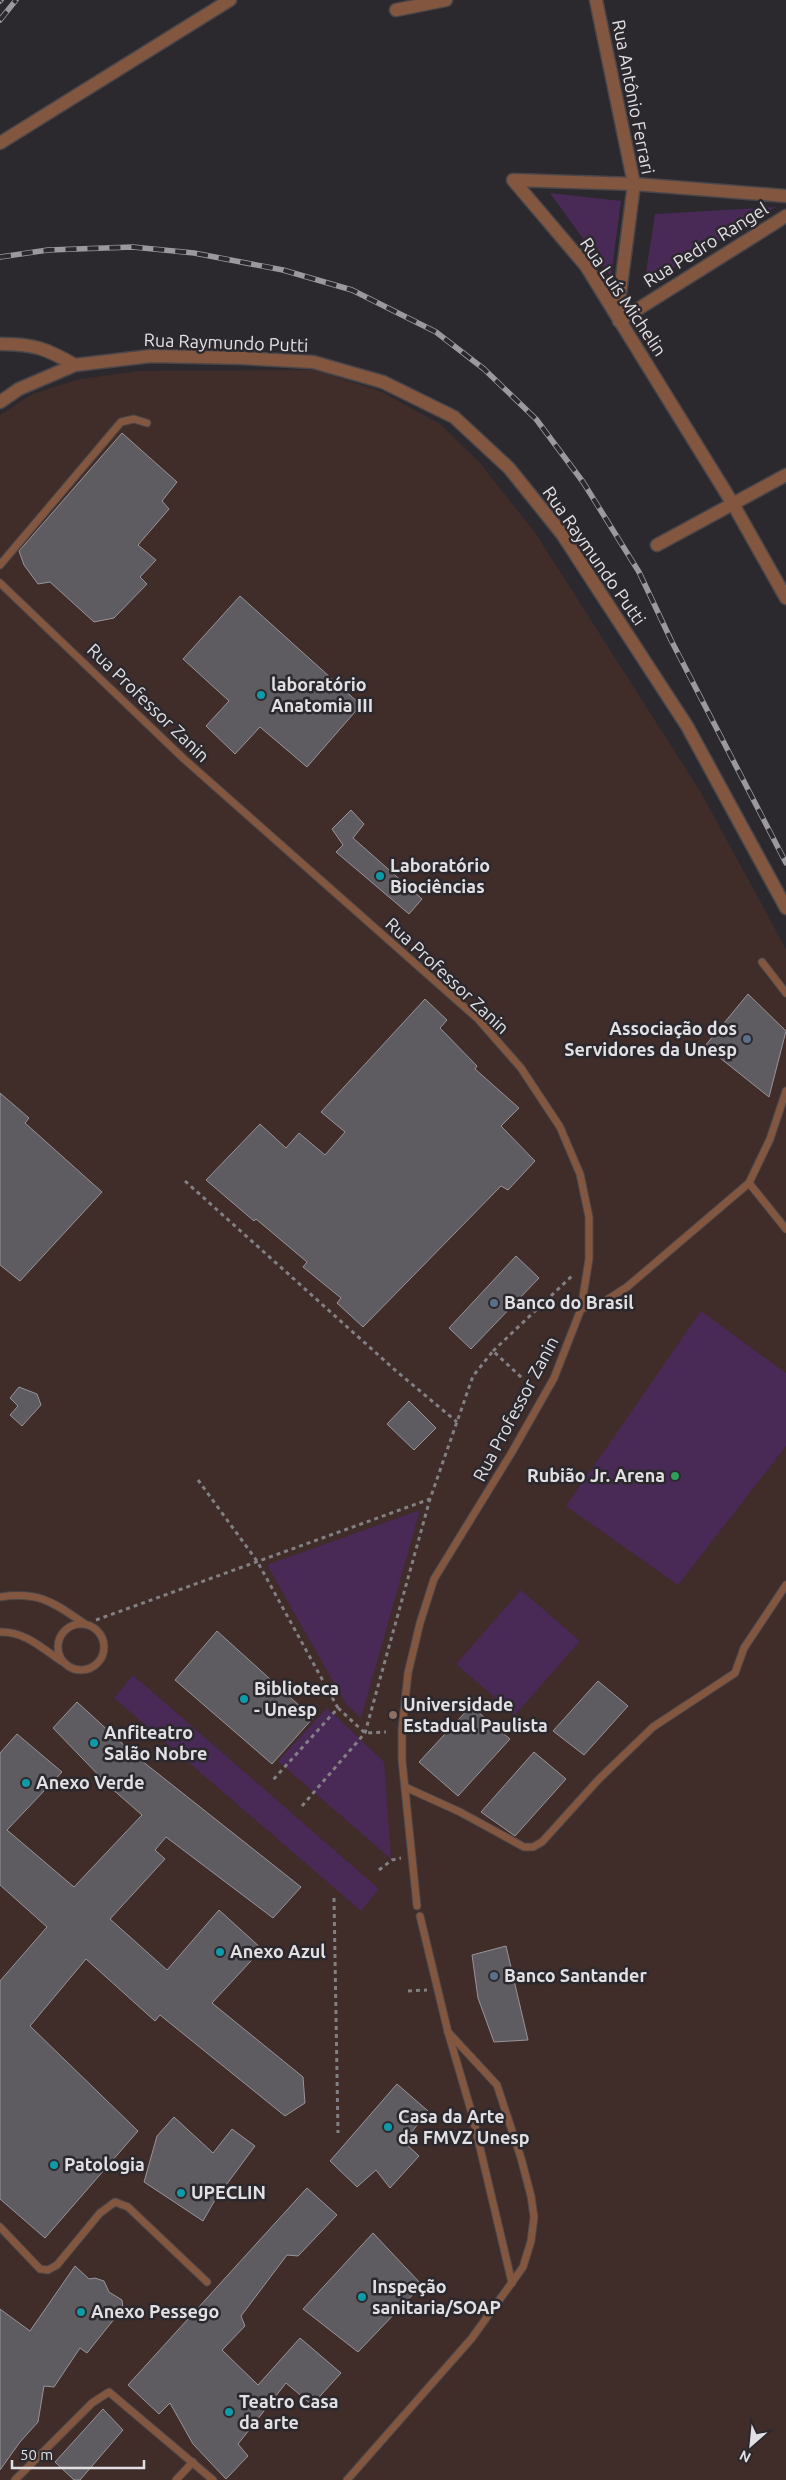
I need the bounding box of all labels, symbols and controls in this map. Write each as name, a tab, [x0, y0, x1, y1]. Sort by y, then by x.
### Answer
street label: Rua Antônio Ferrari	[609, 18, 659, 176]
street label: Rua Pedro Rangel	[640, 198, 772, 290]
street label: Rua Luís Michelin	[577, 233, 671, 359]
street label: Rua Raymundo Putti	[143, 329, 309, 355]
street label: Rua Raymundo Putti	[539, 482, 650, 629]
street label: Rua Professor Zanin	[84, 639, 214, 765]
place label: laboratório Anatomia III	[271, 674, 373, 715]
marker: laboratório Anatomia III	[255, 689, 267, 701]
place label: Laboratório Biociências	[390, 855, 490, 896]
marker: Laboratório Biociências	[374, 870, 386, 882]
street label: Rua Professor Zanin	[382, 913, 513, 1038]
place label: Associação dos Servidores da Unesp	[564, 1018, 737, 1059]
marker: Associação dos Servidores da Unesp	[741, 1033, 753, 1045]
place label: Banco do Brasil	[504, 1292, 634, 1312]
marker: Banco do Brasil	[488, 1297, 500, 1309]
street label: Rua Professor Zanin	[468, 1333, 562, 1484]
place label: Rubião Jr. Arena	[527, 1465, 665, 1485]
marker: Rubião Jr. Arena	[669, 1470, 681, 1482]
place label: Biblioteca - Unesp	[254, 1678, 339, 1719]
marker: Biblioteca - Unesp	[238, 1693, 250, 1705]
place label: Universidade Estadual Paulista	[403, 1694, 548, 1735]
marker: Universidade Estadual Paulista	[387, 1709, 399, 1721]
place label: Anfiteatro Salão Nobre	[104, 1722, 207, 1763]
marker: Anfiteatro Salão Nobre	[88, 1737, 100, 1749]
place label: Anexo Verde	[36, 1772, 145, 1792]
marker: Anexo Verde	[20, 1777, 32, 1789]
place label: Anexo Azul	[230, 1941, 326, 1961]
marker: Anexo Azul	[214, 1946, 226, 1958]
place label: Banco Santander	[504, 1965, 647, 1985]
marker: Banco Santander	[488, 1970, 500, 1982]
place label: Casa da Arte da FMVZ Unesp	[398, 2106, 530, 2147]
marker: Casa da Arte da FMVZ Unesp	[382, 2121, 394, 2133]
place label: Patologia	[64, 2154, 145, 2174]
marker: Patologia	[48, 2159, 60, 2171]
place label: UPECLIN	[191, 2182, 266, 2202]
marker: UPECLIN	[175, 2187, 187, 2199]
place label: Inspeção sanitaria/SOAP	[372, 2276, 501, 2317]
marker: Inspeção sanitaria/SOAP	[356, 2291, 368, 2303]
place label: Anexo Pessego	[91, 2301, 219, 2321]
marker: Anexo Pessego	[75, 2306, 87, 2318]
place label: Teatro Casa da arte	[239, 2391, 339, 2432]
marker: Teatro Casa da arte	[223, 2406, 235, 2418]
north arrow	[726, 2420, 776, 2470]
scale bar	[12, 2438, 145, 2470]
text: 50 m	[20, 2446, 53, 2463]
text: N	[737, 2447, 753, 2466]

